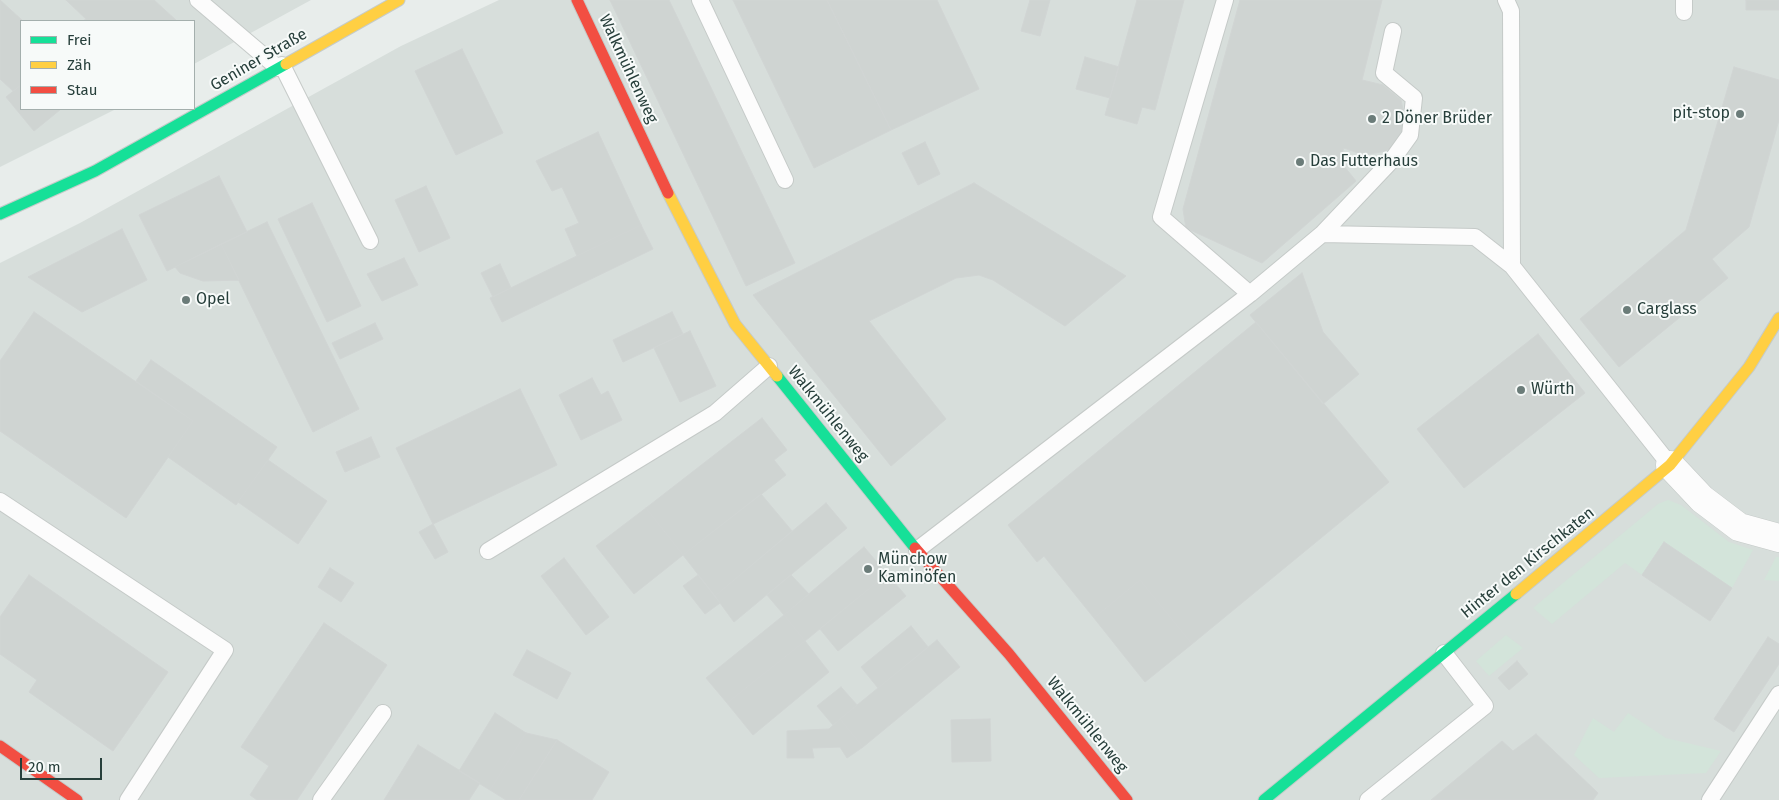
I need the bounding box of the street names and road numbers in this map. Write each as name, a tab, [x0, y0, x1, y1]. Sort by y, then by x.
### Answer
street label: Walkmühlenweg	[594, 12, 662, 126]
street label: Geniner Straße	[207, 25, 311, 95]
street label: Walkmühlenweg	[783, 362, 873, 466]
street label: Hinter den Kirschkaten	[1457, 503, 1599, 623]
street label: Walkmühlenweg	[1042, 673, 1132, 777]

